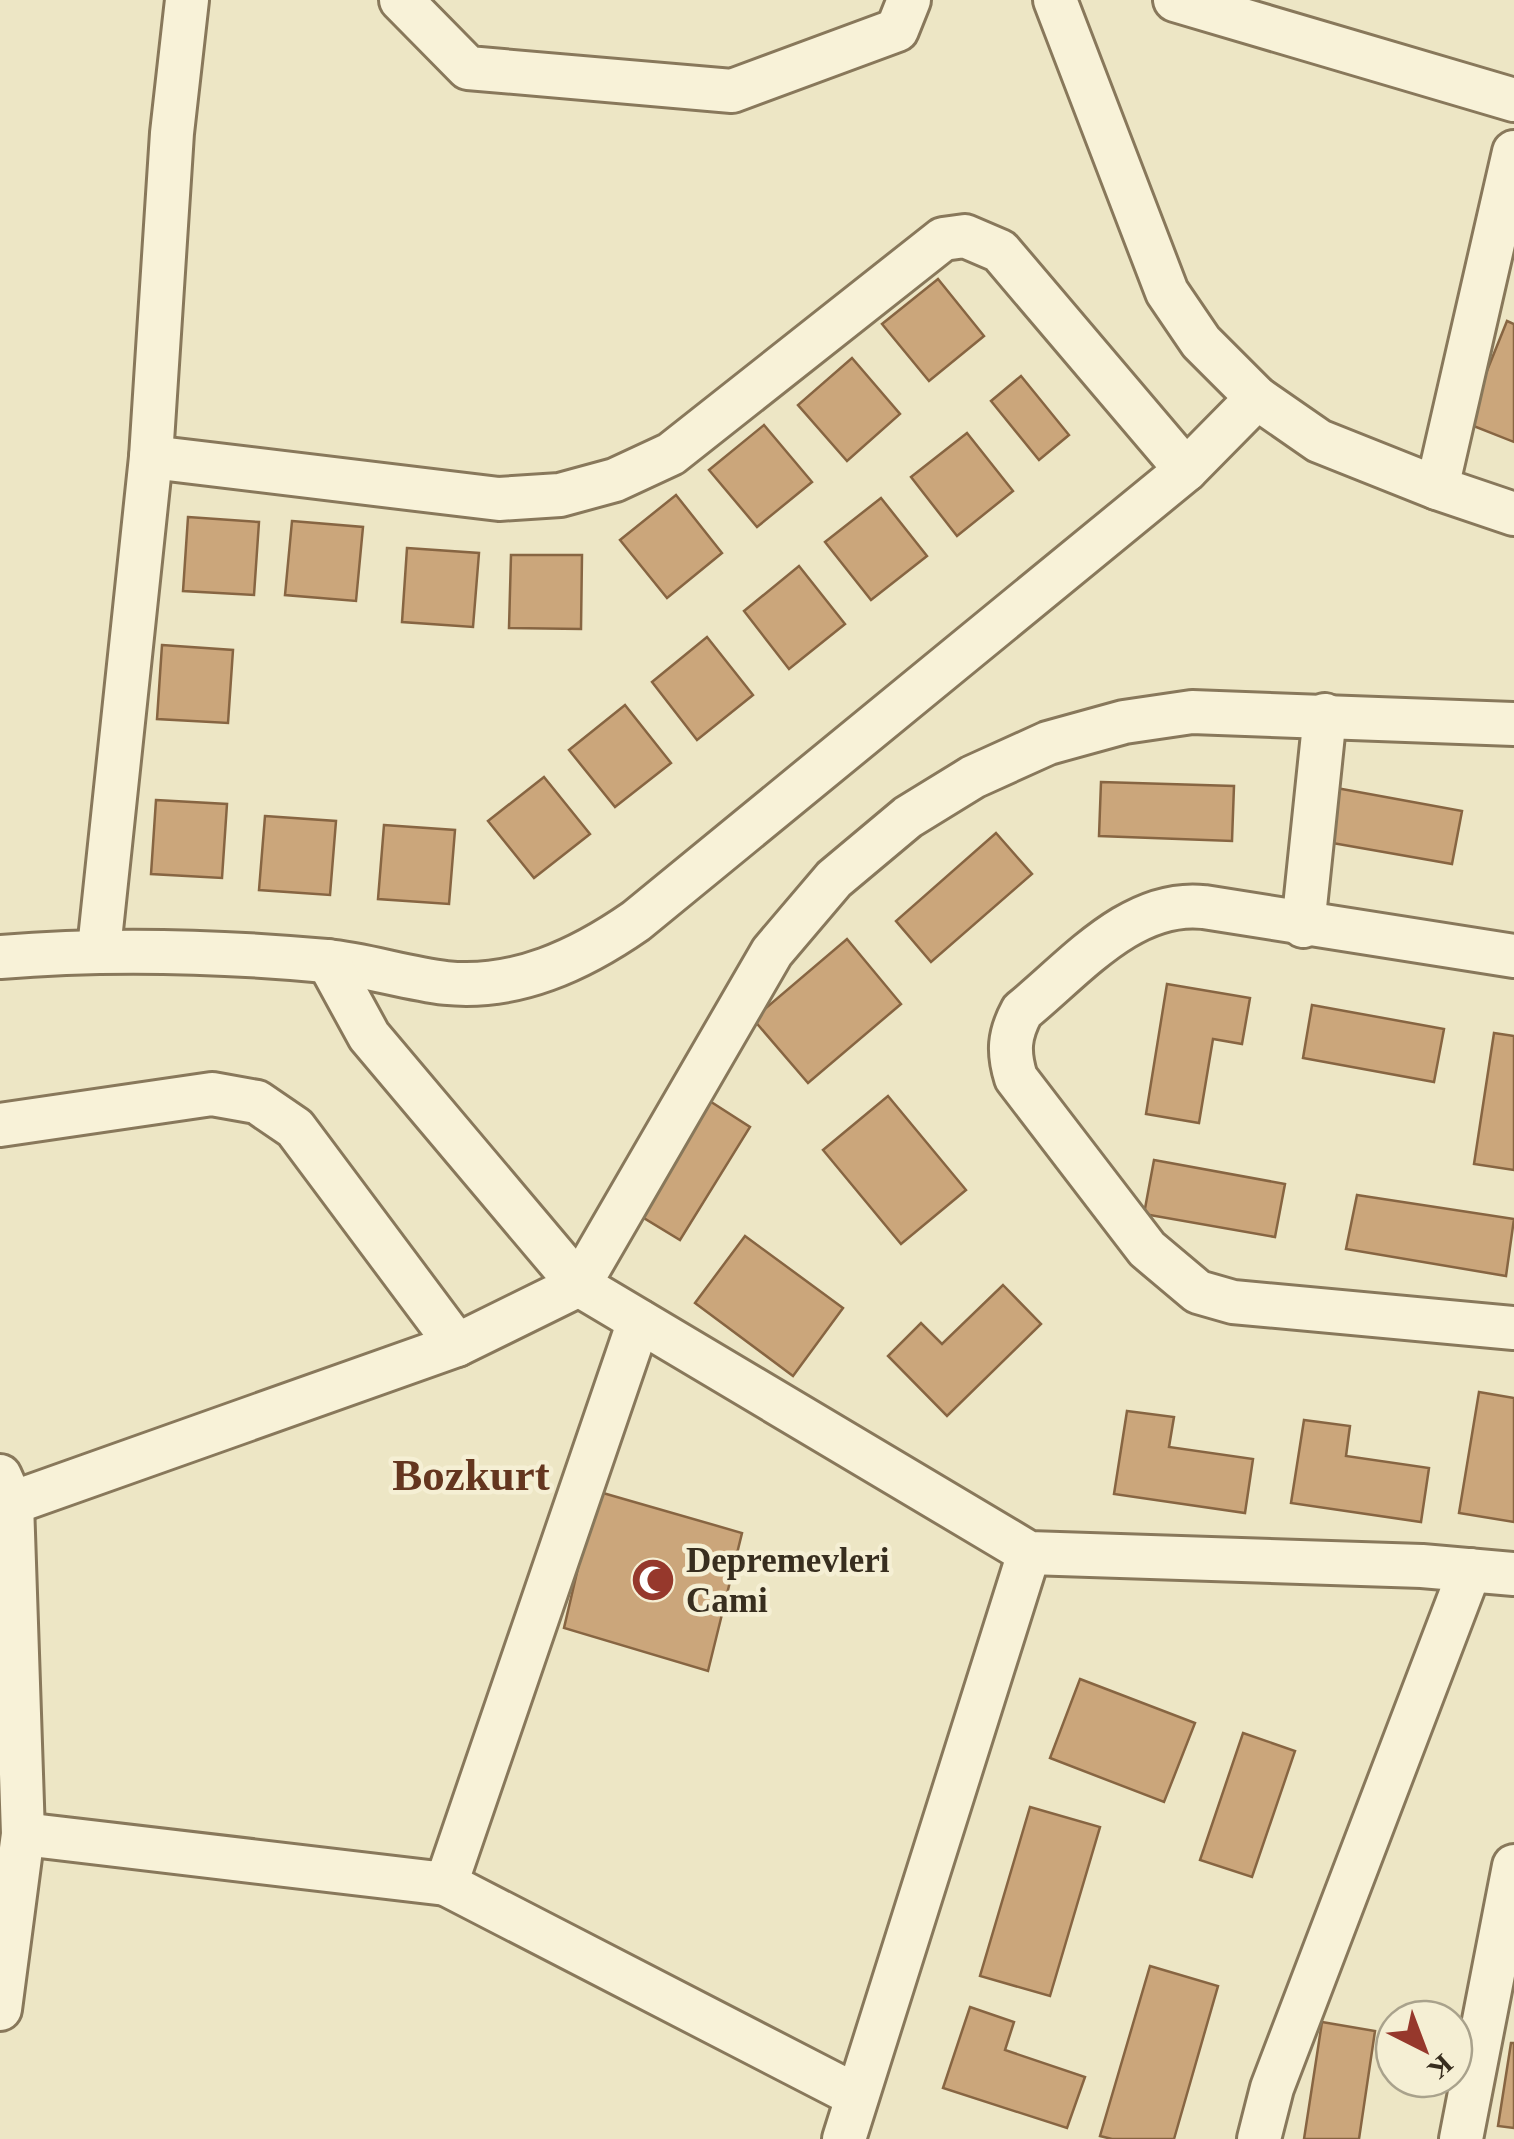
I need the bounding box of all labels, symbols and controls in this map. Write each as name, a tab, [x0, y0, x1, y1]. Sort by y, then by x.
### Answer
district label: Bozkurt	[392, 1450, 550, 1500]
place label: Depremevleri Cami	[686, 1541, 890, 1620]
mosque icon: Depremevleri Cami	[630, 1557, 676, 1603]
north arrow	[1374, 1999, 1474, 2099]
text: K	[1422, 2048, 1459, 2086]

